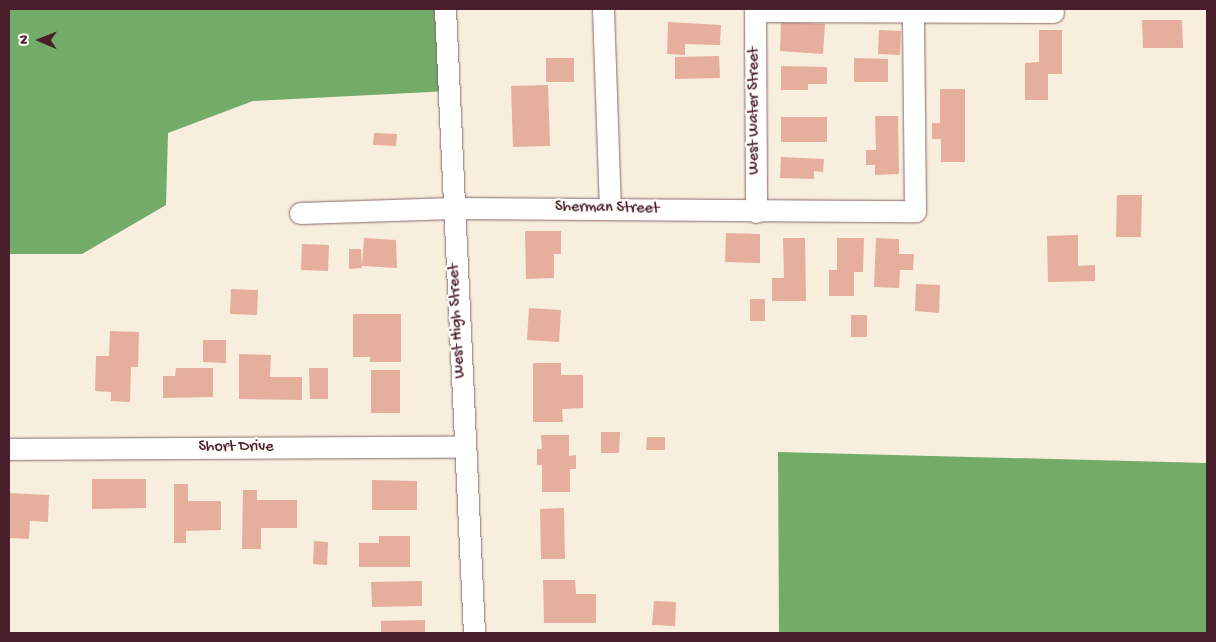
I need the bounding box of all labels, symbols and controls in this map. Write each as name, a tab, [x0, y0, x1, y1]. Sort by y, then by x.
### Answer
north arrow	[15, 15, 65, 65]
text: N	[16, 35, 33, 44]
street label: West Water Street	[745, 47, 765, 175]
street label: Sherman Street	[555, 198, 659, 220]
street label: West High Street	[445, 263, 471, 379]
street label: Short Drive	[198, 438, 274, 458]

